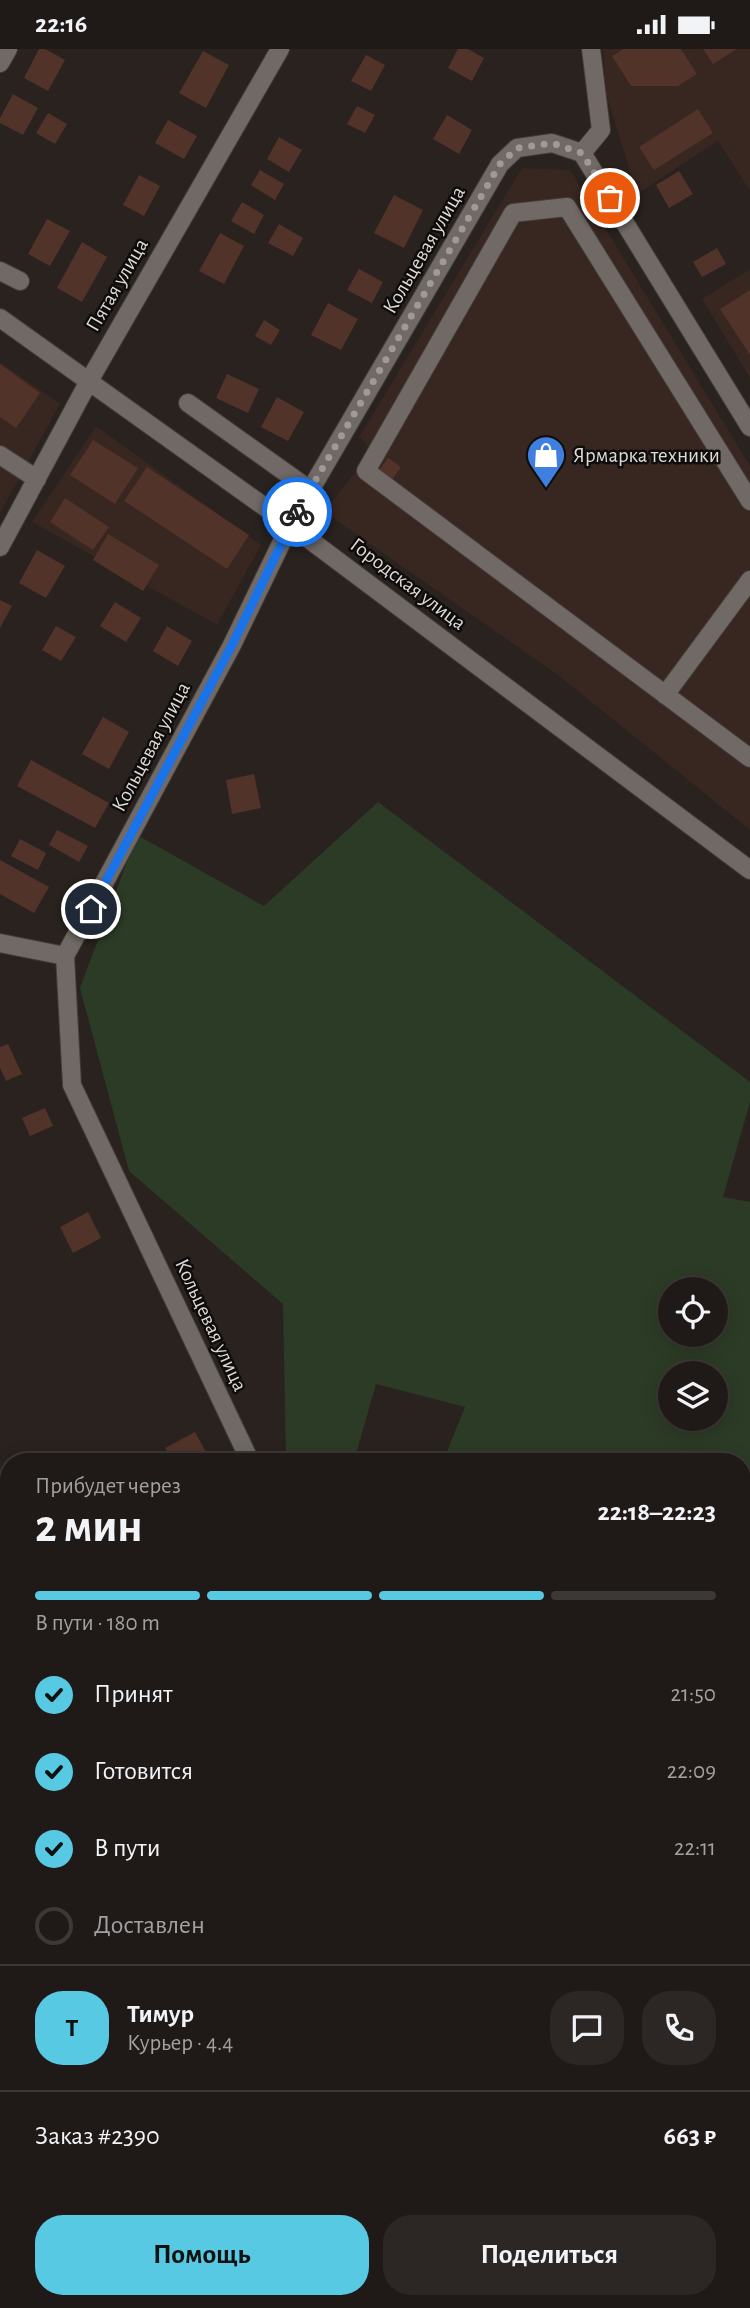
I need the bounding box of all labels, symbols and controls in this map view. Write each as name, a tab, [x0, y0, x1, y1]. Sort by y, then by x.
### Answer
text: 22:16	[35, 11, 87, 37]
pin	[580, 168, 640, 228]
icon: bag	[591, 179, 629, 217]
street label: Кольцевая улица	[379, 182, 469, 317]
street label: Пятая улица	[82, 235, 152, 335]
shop icon: Ярмарка техники	[525, 434, 567, 489]
place label: Ярмарка техники	[573, 445, 720, 466]
courier	[262, 477, 332, 547]
icon: bike	[278, 493, 316, 531]
street label: Городская улица	[346, 534, 470, 634]
street label: Кольцевая улица	[108, 678, 194, 815]
pin	[61, 879, 121, 939]
icon: home	[72, 890, 110, 928]
street label: Кольцевая улица	[171, 1256, 251, 1395]
map controls	[658, 1277, 728, 1431]
button: locate	[658, 1277, 728, 1347]
button: layers	[658, 1361, 728, 1431]
text: Прибудет через	[35, 1475, 181, 1498]
text: 22:18–22:23	[597, 1499, 716, 1525]
text: 2 мин	[35, 1504, 143, 1550]
text: В пути · 180 m	[35, 1612, 160, 1635]
icon: check	[35, 1676, 73, 1714]
text: Принят	[94, 1681, 173, 1707]
text: 21:50	[671, 1683, 716, 1706]
icon: check	[35, 1753, 73, 1791]
text: Готовится	[94, 1758, 193, 1784]
text: 22:09	[667, 1760, 716, 1783]
icon: check	[35, 1830, 73, 1868]
text: В пути	[94, 1835, 160, 1861]
text: 22:11	[674, 1837, 716, 1860]
text: Доставлен	[94, 1912, 205, 1938]
button: chat	[550, 1991, 624, 2065]
button: phone	[642, 1991, 716, 2065]
text: Тимур	[127, 2001, 194, 2027]
text: Т	[66, 2015, 78, 2041]
text: Курьер · 4.4	[127, 2032, 233, 2055]
text: Заказ #2390	[35, 2123, 160, 2149]
text: 663 ₽	[664, 2123, 716, 2149]
button: Помощь	[35, 2215, 369, 2295]
button: Поделиться	[383, 2215, 716, 2295]

